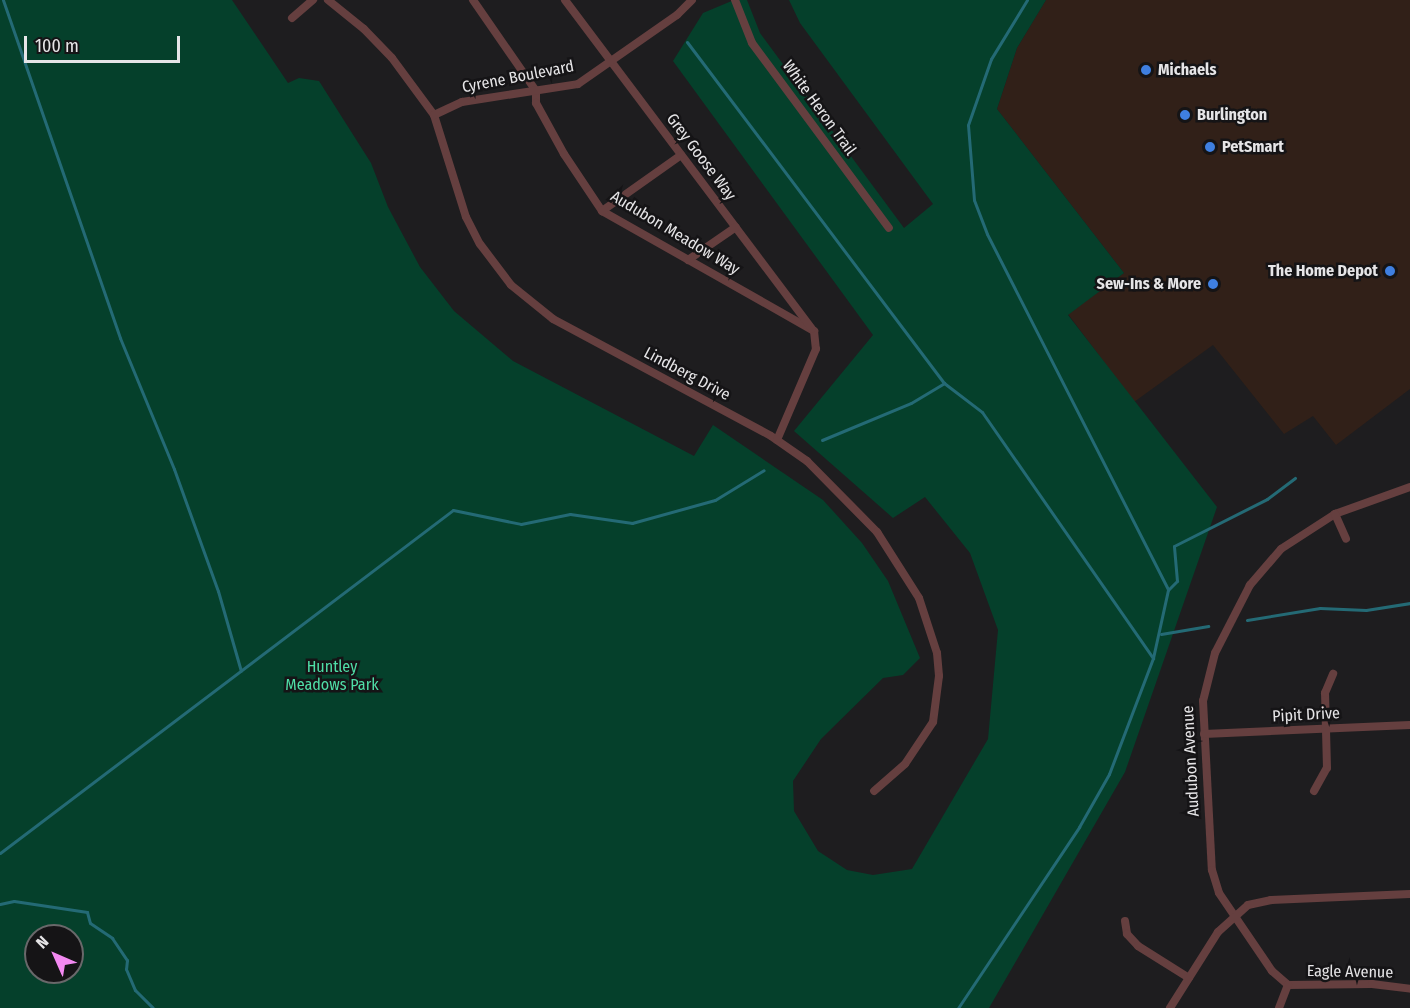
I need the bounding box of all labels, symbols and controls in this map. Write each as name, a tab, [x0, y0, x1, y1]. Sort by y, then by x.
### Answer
scale bar	[27, 24, 183, 62]
text: 100 m	[35, 35, 79, 57]
street label: Cyrene Boulevard	[460, 57, 576, 97]
street label: White Heron Trail	[778, 57, 860, 159]
place label: Michaels	[1158, 60, 1216, 80]
marker: Michaels	[1139, 63, 1153, 77]
place label: Burlington	[1197, 105, 1267, 125]
marker: Burlington	[1178, 108, 1192, 122]
street label: Grey Goose Way	[662, 110, 740, 204]
place label: PetSmart	[1222, 137, 1284, 157]
marker: PetSmart	[1203, 140, 1217, 154]
street label: Audubon Meadow Way	[607, 187, 743, 279]
place label: The Home Depot	[1268, 261, 1378, 281]
marker: The Home Depot	[1383, 264, 1397, 278]
place label: Sew-Ins & More	[1097, 274, 1201, 294]
marker: Sew-Ins & More	[1206, 277, 1220, 291]
street label: Lindberg Drive	[641, 343, 733, 405]
park label: Huntley Meadows Park	[285, 657, 379, 695]
street label: Pipit Drive	[1272, 704, 1340, 726]
street label: Audubon Avenue	[1179, 705, 1203, 817]
north arrow	[24, 924, 84, 984]
text: N	[32, 932, 52, 952]
street label: Eagle Avenue	[1307, 962, 1393, 982]

